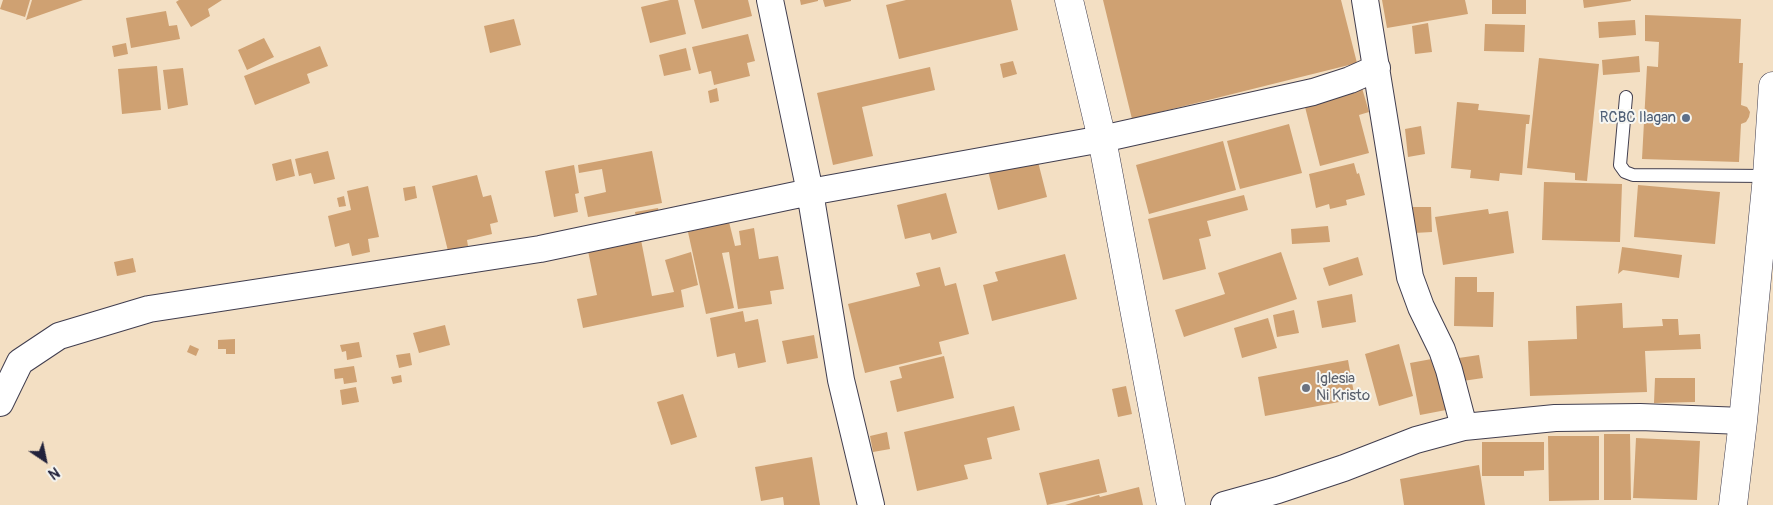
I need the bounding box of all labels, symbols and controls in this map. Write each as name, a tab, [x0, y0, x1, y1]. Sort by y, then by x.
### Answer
place label: RCBC Ilagan	[1600, 109, 1676, 127]
marker: RCBC Ilagan	[1680, 112, 1692, 124]
place label: Iglesia Ni Kristo	[1316, 370, 1370, 405]
marker: Iglesia Ni Kristo	[1300, 382, 1312, 394]
north arrow	[20, 435, 70, 485]
text: N	[45, 463, 62, 483]

